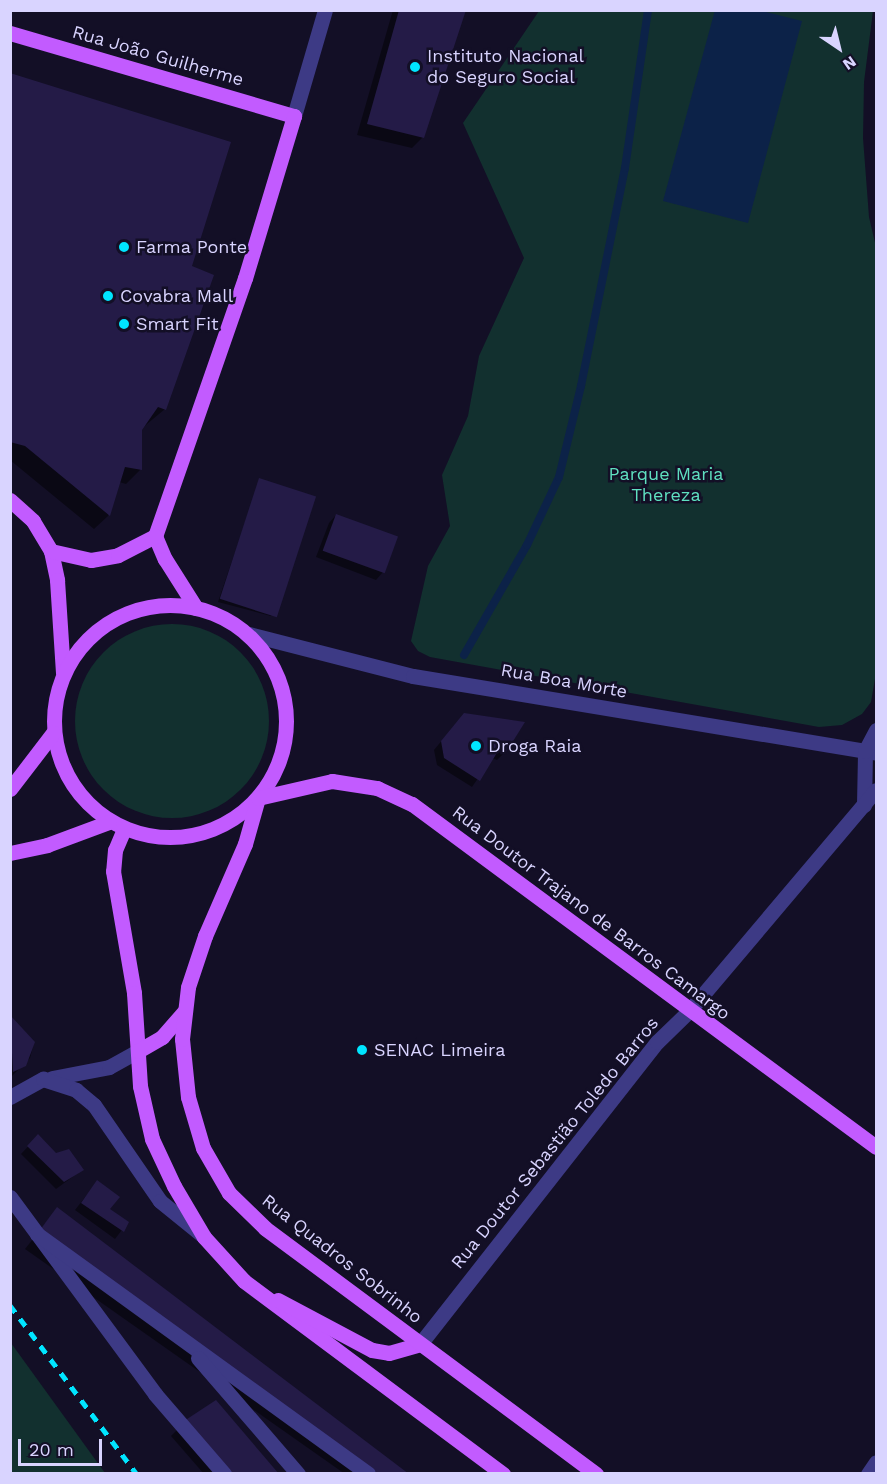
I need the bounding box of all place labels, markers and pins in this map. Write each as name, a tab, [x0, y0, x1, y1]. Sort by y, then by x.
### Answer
place label: Instituto Nacional do Seguro Social	[427, 46, 584, 88]
marker: Instituto Nacional do Seguro Social	[408, 60, 422, 74]
place label: Farma Ponte	[136, 236, 248, 258]
marker: Farma Ponte	[117, 240, 131, 254]
place label: Covabra Mall	[120, 285, 234, 307]
marker: Covabra Mall	[101, 289, 115, 303]
place label: Smart Fit	[136, 313, 219, 335]
marker: Smart Fit	[117, 317, 131, 331]
place label: Droga Raia	[488, 735, 582, 757]
marker: Droga Raia	[469, 739, 483, 753]
place label: SENAC Limeira	[374, 1039, 505, 1061]
marker: SENAC Limeira	[355, 1043, 369, 1057]

